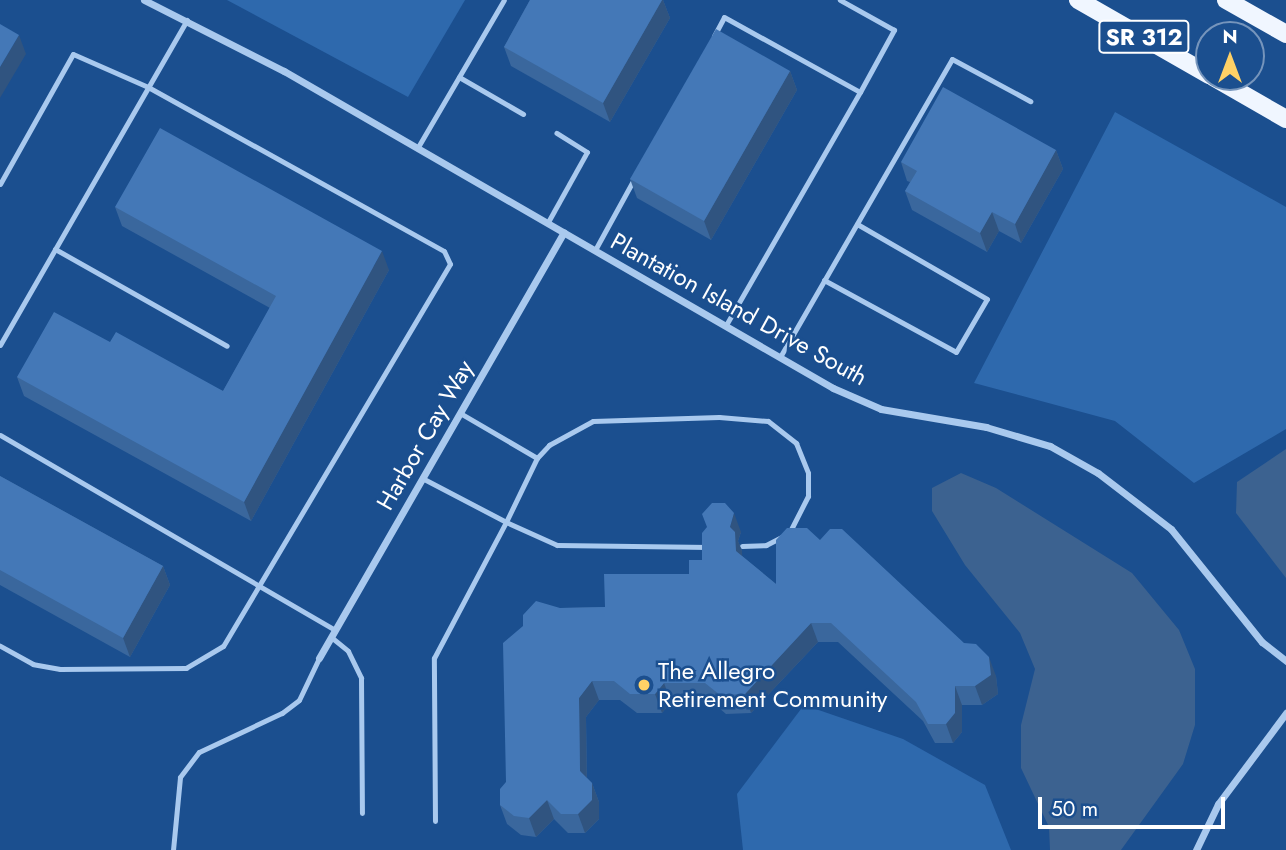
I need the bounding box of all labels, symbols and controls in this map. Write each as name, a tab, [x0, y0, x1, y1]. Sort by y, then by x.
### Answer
road number: SR 312	[1097, 18, 1191, 56]
north arrow	[1195, 21, 1265, 91]
text: N	[1222, 23, 1238, 50]
street label: Plantation Island Drive South	[606, 226, 872, 392]
street label: Harbor Cay Way	[370, 355, 480, 515]
place label: The Allegro Retirement Community	[658, 657, 887, 713]
marker: The Allegro Retirement Community	[636, 677, 652, 693]
scale bar	[1041, 784, 1228, 828]
text: 50 m	[1051, 794, 1098, 824]

